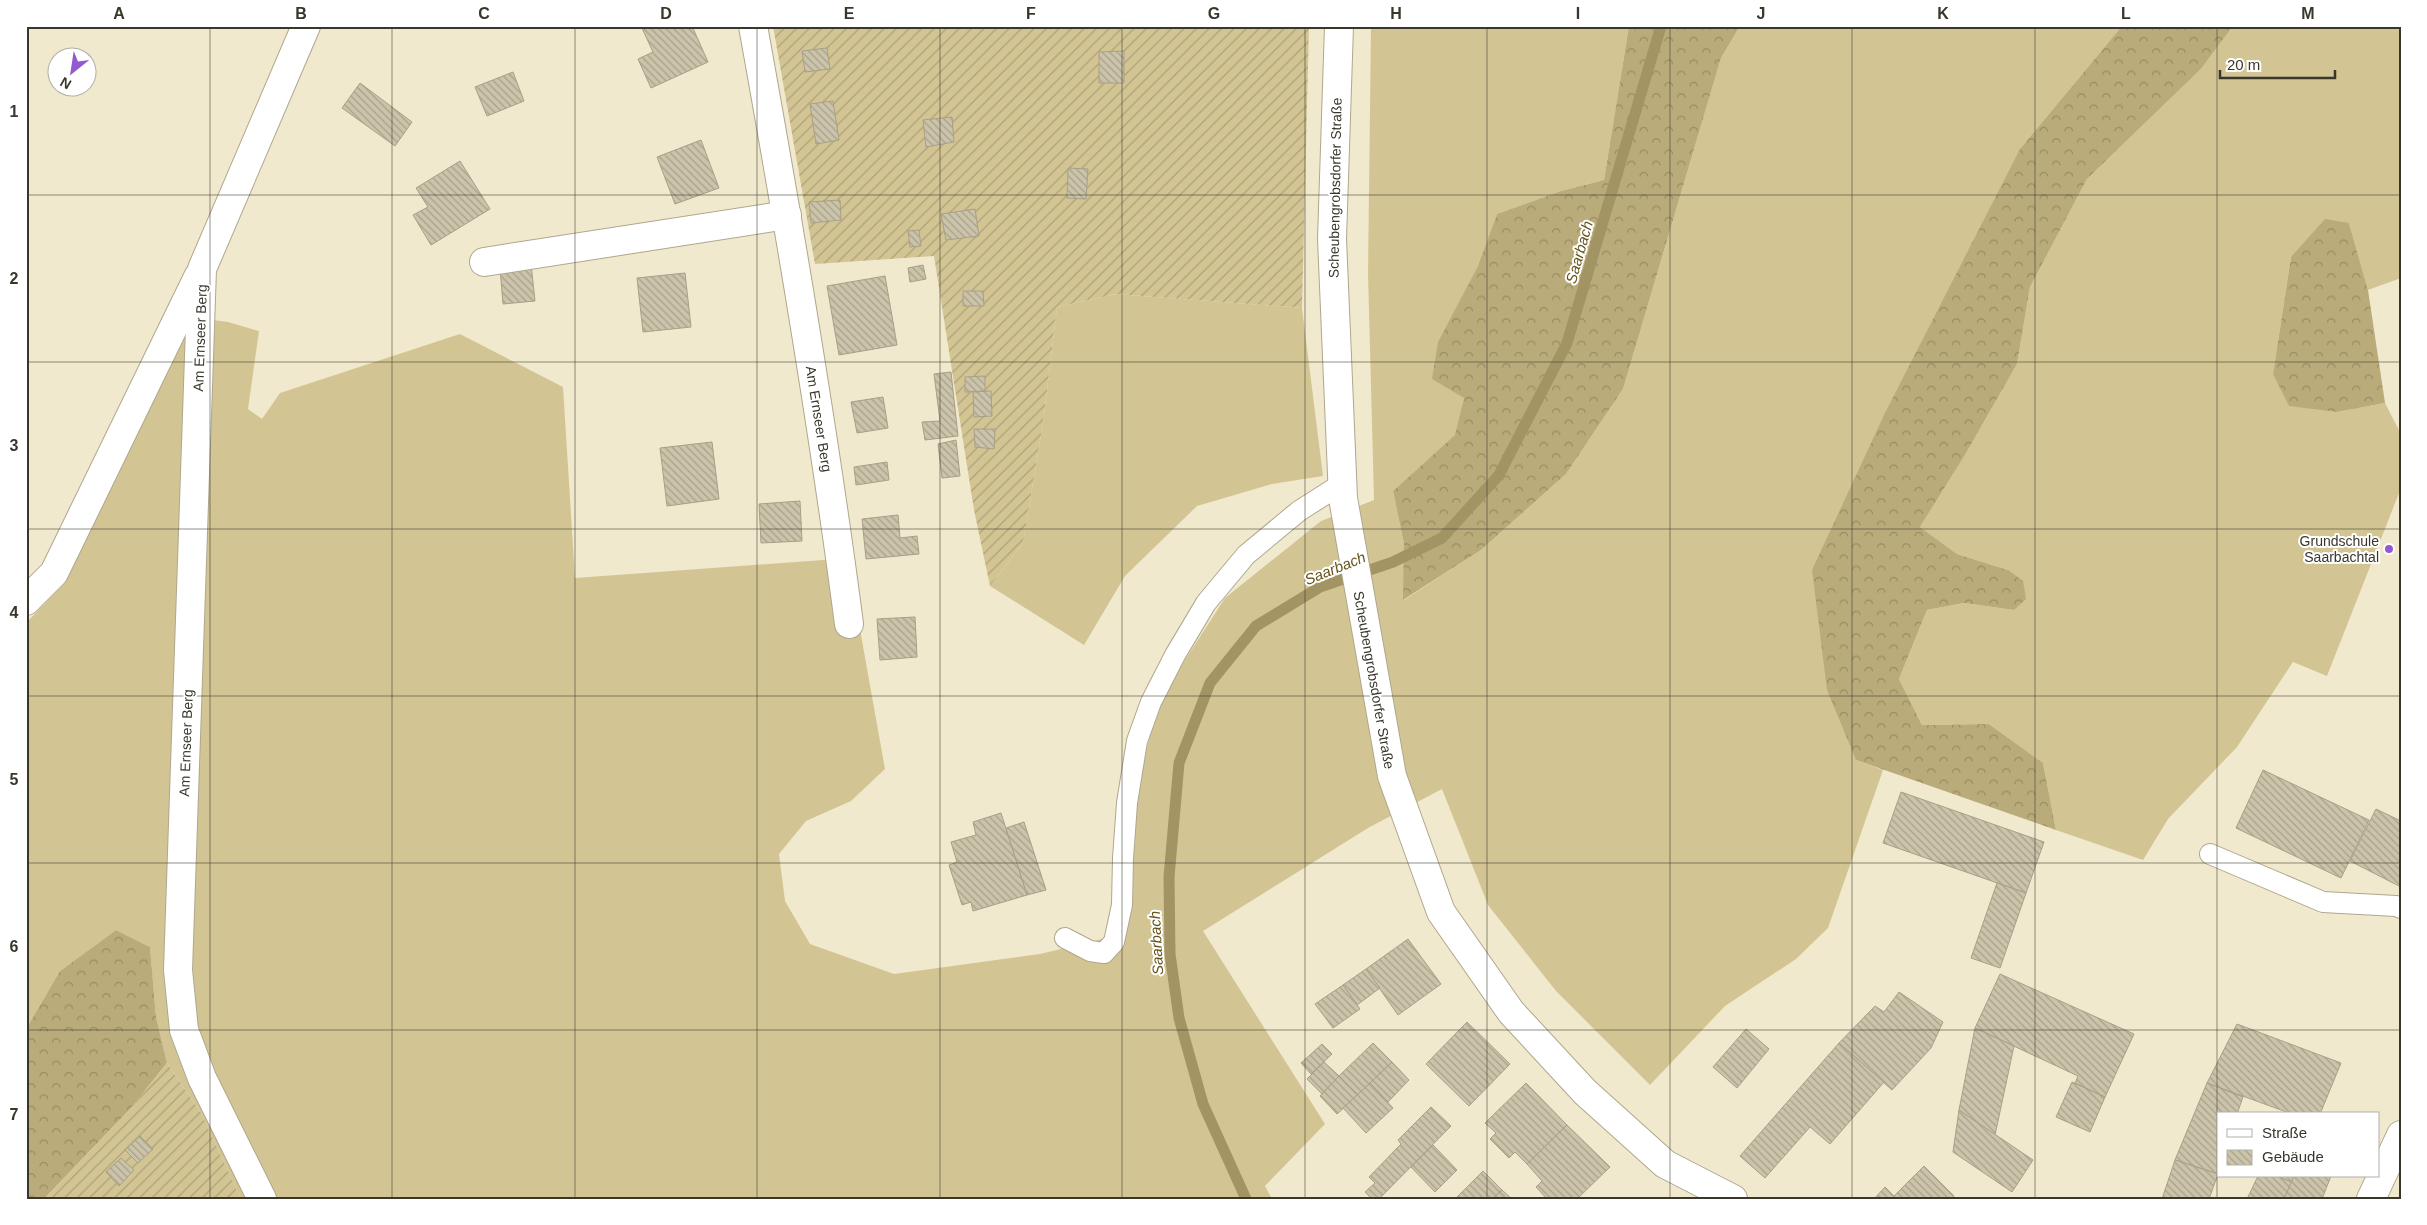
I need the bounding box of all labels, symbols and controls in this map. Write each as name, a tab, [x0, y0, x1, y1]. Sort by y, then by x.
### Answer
text: A	[113, 5, 125, 22]
text: B	[295, 5, 307, 22]
text: C	[478, 5, 490, 22]
text: D	[660, 5, 672, 22]
text: E	[844, 5, 855, 22]
text: F	[1026, 5, 1036, 22]
text: G	[1208, 5, 1220, 22]
text: H	[1390, 5, 1402, 22]
text: I	[1576, 5, 1580, 22]
text: J	[1757, 5, 1765, 22]
text: K	[1937, 5, 1949, 22]
text: L	[2121, 5, 2131, 22]
text: M	[2301, 5, 2315, 22]
north arrow	[48, 48, 98, 98]
scale bar	[2220, 48, 2334, 80]
text: 20 m	[2227, 56, 2260, 73]
text: N	[57, 74, 74, 93]
street label: Scheubengrobsdorfer Straße	[1325, 97, 1345, 278]
text: 1	[10, 103, 19, 120]
water label: Saarbach	[1562, 219, 1596, 285]
text: 2	[10, 270, 19, 287]
street label: Am Ernseer Berg	[190, 284, 210, 392]
street label: Am Ernseer Berg	[803, 365, 835, 473]
text: 3	[10, 437, 19, 454]
place label: Grundschule Saarbachtal	[2300, 533, 2379, 565]
marker: Grundschule Saarbachtal	[2383, 543, 2395, 555]
water label: Saarbach	[1302, 548, 1368, 588]
street label: Scheubengrobsdorfer Straße	[1350, 590, 1398, 770]
text: 4	[10, 604, 19, 621]
street label: Am Ernseer Berg	[176, 689, 196, 797]
text: 5	[10, 771, 19, 788]
water label: Saarbach	[1146, 910, 1166, 976]
text: 6	[10, 938, 19, 955]
text: 7	[10, 1106, 19, 1123]
legend	[2217, 1112, 2380, 1178]
text: Straße	[2262, 1124, 2307, 1141]
text: Gebäude	[2262, 1148, 2324, 1165]

